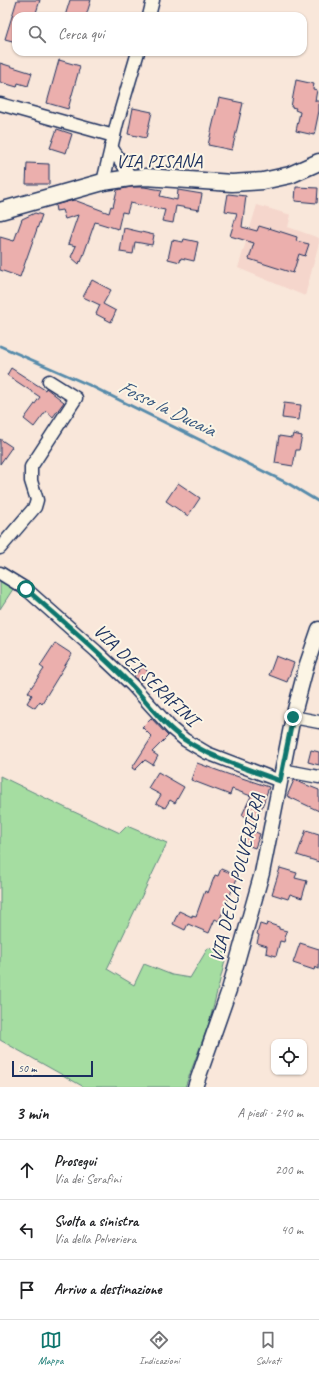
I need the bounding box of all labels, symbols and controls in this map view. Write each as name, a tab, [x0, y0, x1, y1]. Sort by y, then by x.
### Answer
search box	[12, 12, 307, 56]
icon: search	[26, 23, 48, 45]
text: Cerca qui	[58, 25, 104, 44]
street label: VIA PISANA	[116, 149, 203, 173]
water label: Fosso la Ducaia	[115, 374, 221, 443]
route start	[17, 580, 35, 598]
street label: VIA DEI SERAFINI	[88, 619, 207, 734]
route end	[284, 708, 302, 726]
street label: VIA DELLA POLVERIERA	[204, 791, 270, 965]
map controls	[271, 1039, 307, 1075]
button: locate	[271, 1039, 307, 1075]
scale bar	[12, 1059, 93, 1078]
text: 50 m	[18, 1061, 37, 1075]
text: 3 min	[16, 1103, 49, 1124]
text: A piedi · 240 m	[238, 1105, 303, 1121]
text: Prosegui	[54, 1152, 96, 1171]
icon: ahead	[16, 1159, 38, 1181]
text: 200 m	[275, 1162, 303, 1178]
text: Via dei Serafini	[54, 1171, 121, 1187]
text: Svolta a sinistra	[54, 1212, 138, 1231]
icon: left	[16, 1219, 38, 1241]
text: 40 m	[281, 1222, 303, 1238]
text: Via della Polveriera	[54, 1231, 136, 1247]
icon: arrive	[16, 1279, 38, 1301]
text: Arrivo a destinazione	[54, 1280, 162, 1299]
tab: Mappa	[38, 1329, 63, 1367]
tab: Indicazioni	[139, 1329, 180, 1367]
tab: Salvati	[255, 1329, 281, 1367]

